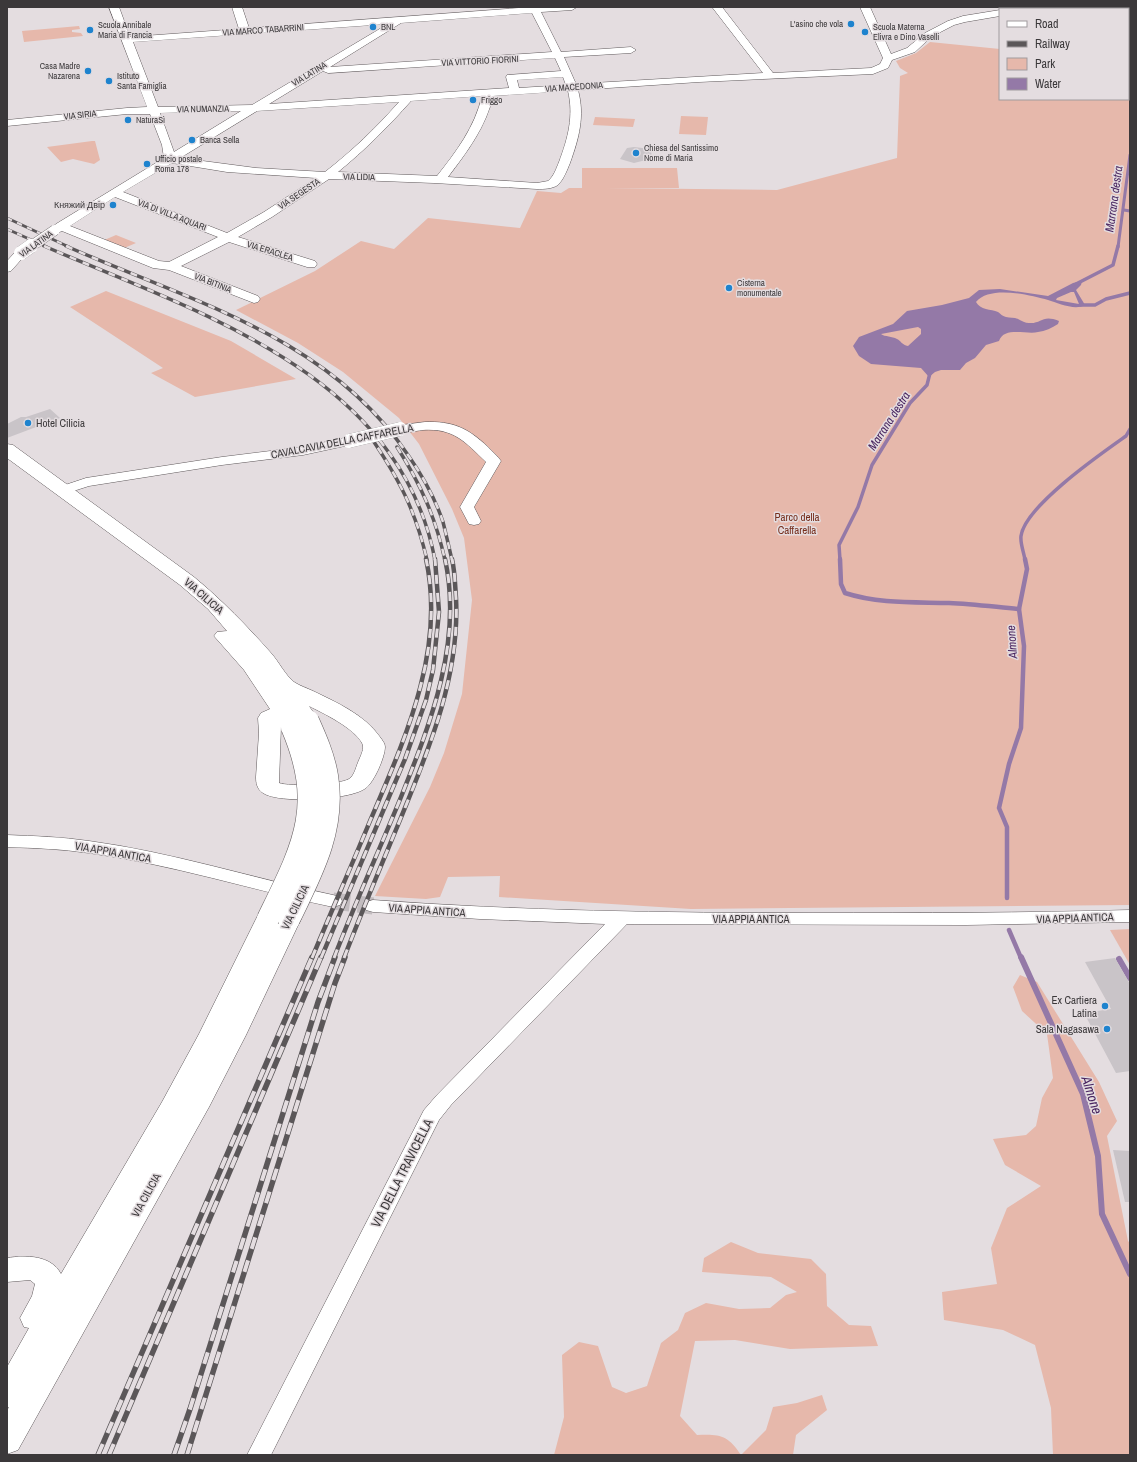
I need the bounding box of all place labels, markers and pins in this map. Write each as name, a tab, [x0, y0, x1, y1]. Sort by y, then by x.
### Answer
place label: L'asino che vola	[790, 18, 843, 30]
place label: Scuola Annibale Maria di Francia	[98, 19, 152, 41]
marker: L'asino che vola	[846, 19, 856, 29]
place label: BNL	[381, 21, 395, 33]
place label: Scuola Materna Elivra e Dino Vaselli	[873, 21, 939, 43]
marker: BNL	[368, 22, 378, 32]
marker: Scuola Annibale Maria di Francia	[85, 25, 95, 35]
marker: Scuola Materna Elivra e Dino Vaselli	[860, 27, 870, 37]
place label: Casa Madre Nazarena	[40, 60, 80, 82]
marker: Casa Madre Nazarena	[83, 66, 93, 76]
place label: Istituto Santa Famiglia	[117, 70, 167, 92]
marker: Istituto Santa Famiglia	[104, 76, 114, 86]
place label: Friggo	[481, 94, 502, 106]
marker: Friggo	[468, 95, 478, 105]
place label: NaturaSì	[136, 114, 165, 126]
marker: NaturaSì	[123, 115, 133, 125]
place label: Banca Sella	[200, 134, 239, 146]
marker: Banca Sella	[187, 135, 197, 145]
place label: Chiesa del Santissimo Nome di Maria	[644, 142, 718, 164]
marker: Chiesa del Santissimo Nome di Maria	[631, 148, 641, 158]
place label: Ufficio postale Roma 178	[155, 153, 202, 175]
marker: Ufficio postale Roma 178	[142, 159, 152, 169]
place label: Княжий Двір	[54, 199, 105, 211]
marker: Княжий Двір	[108, 200, 118, 210]
place label: Cisterna monumentale	[737, 277, 782, 299]
marker: Cisterna monumentale	[724, 283, 734, 293]
place label: Hotel Cilicia	[36, 416, 85, 430]
marker: Hotel Cilicia	[23, 418, 33, 428]
place label: Ex Cartiera Latina	[1051, 993, 1097, 1020]
marker: Ex Cartiera Latina	[1100, 1001, 1110, 1011]
place label: Sala Nagasawa	[1036, 1022, 1099, 1036]
marker: Sala Nagasawa	[1102, 1024, 1112, 1034]

